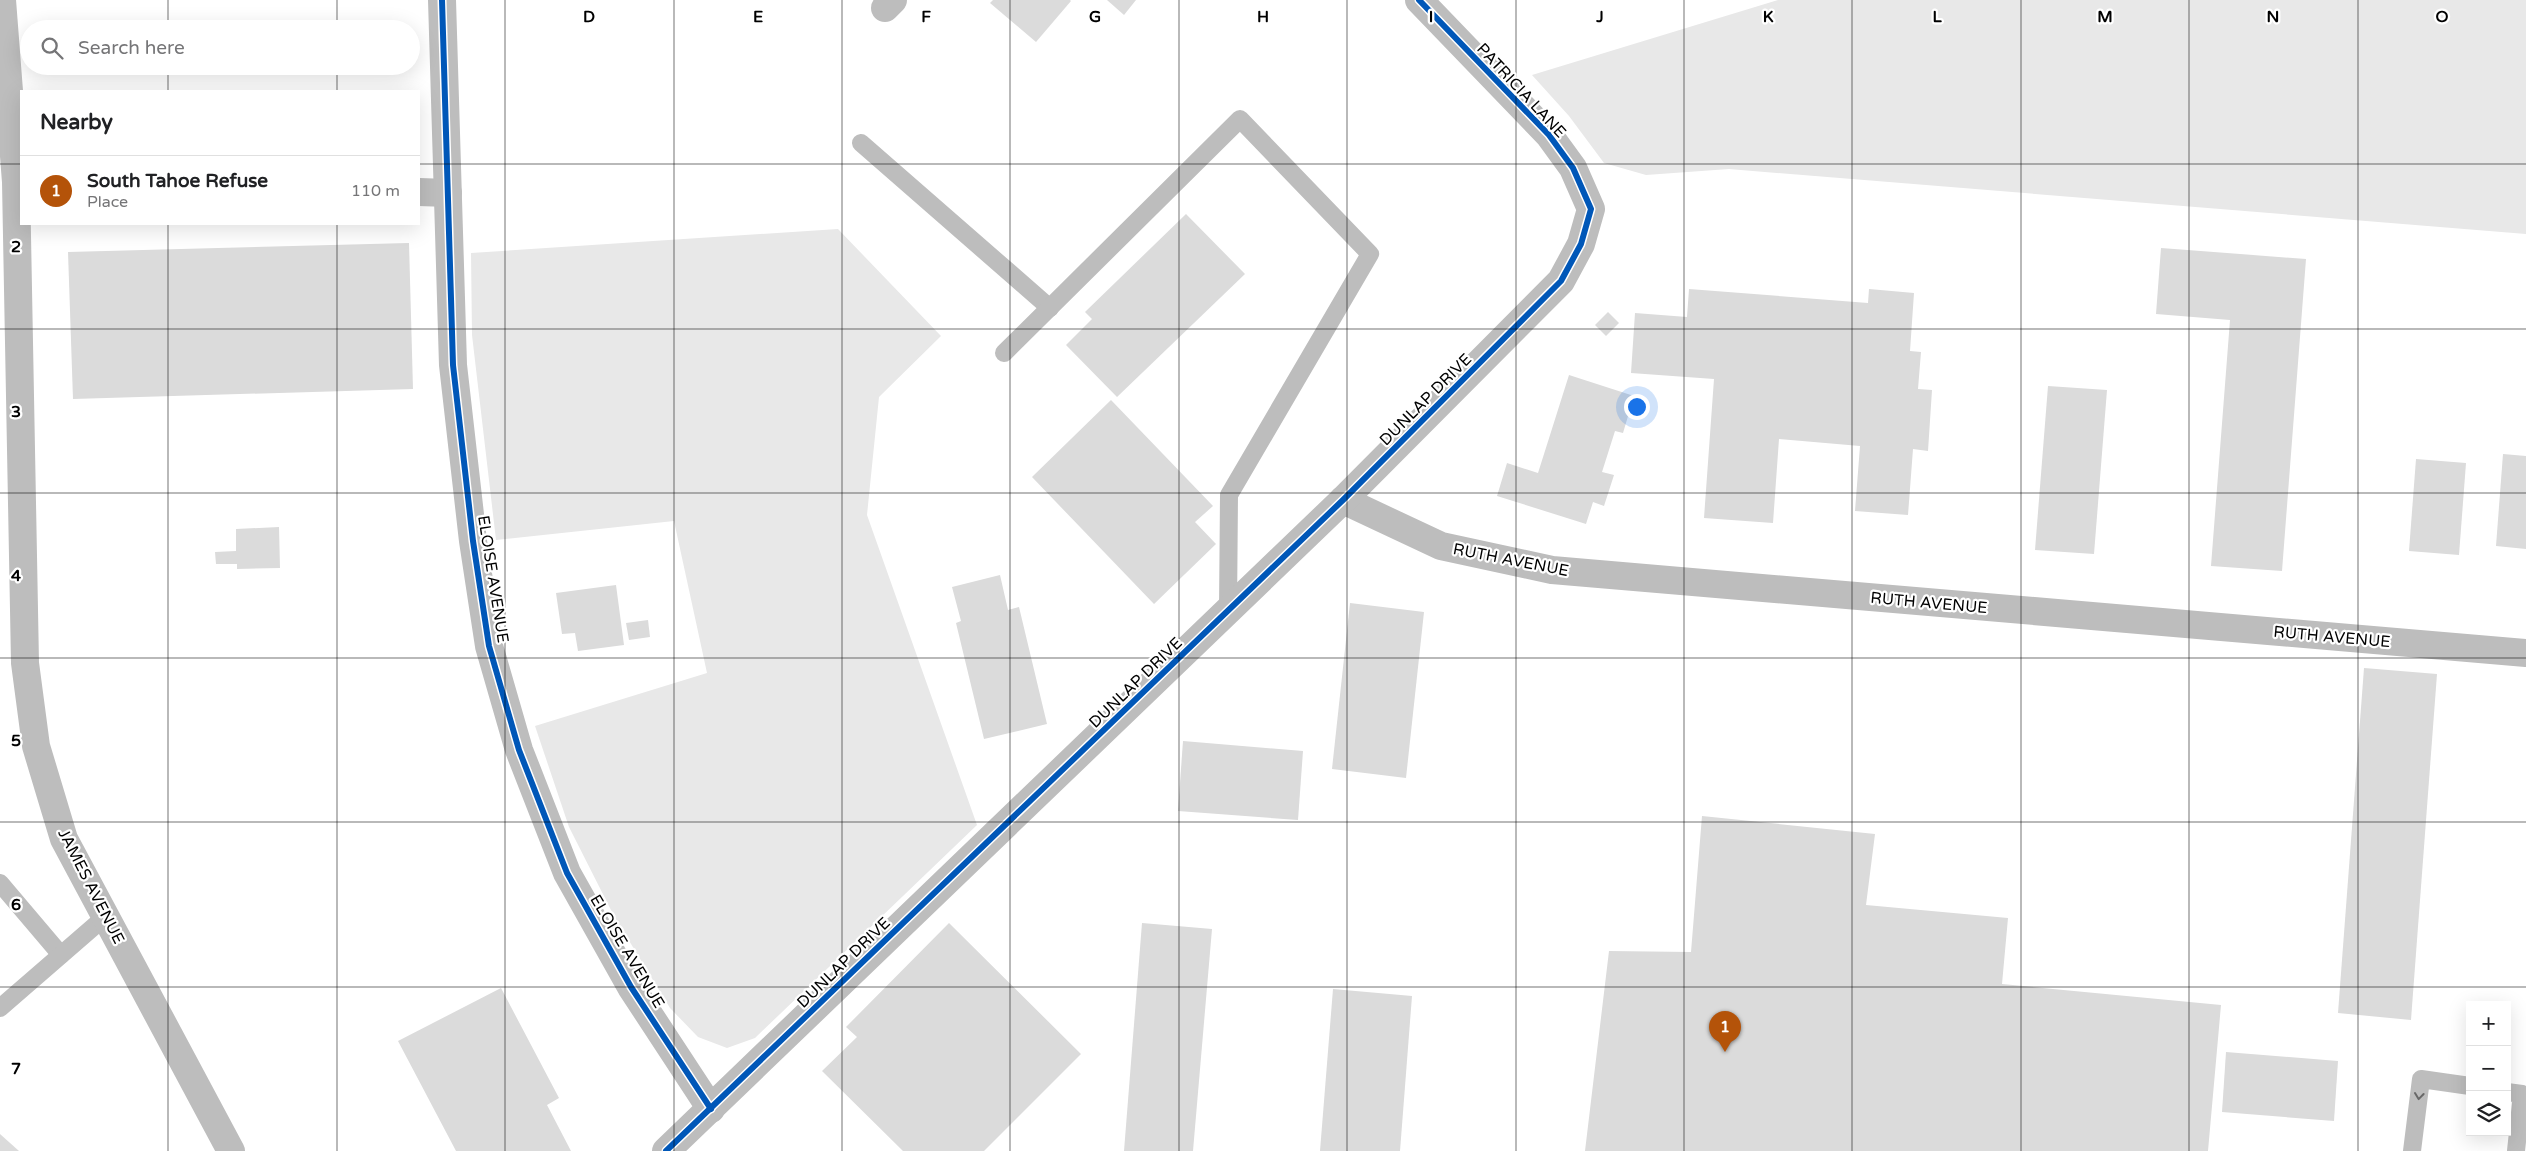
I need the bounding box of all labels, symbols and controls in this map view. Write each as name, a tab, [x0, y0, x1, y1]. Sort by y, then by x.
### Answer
text: D	[583, 7, 595, 27]
text: E	[753, 7, 763, 27]
text: F	[921, 7, 931, 27]
text: G	[1089, 7, 1101, 27]
text: H	[1257, 7, 1269, 27]
text: I	[1429, 7, 1433, 27]
text: J	[1595, 7, 1604, 27]
text: K	[1763, 7, 1774, 27]
text: L	[1932, 7, 1942, 27]
text: M	[2097, 7, 2113, 27]
text: N	[2267, 7, 2279, 27]
text: O	[2436, 7, 2449, 27]
search box	[20, 20, 420, 75]
icon: search	[38, 34, 66, 62]
text: Search here	[78, 37, 185, 59]
street label: PATRICIA LANE	[1472, 39, 1570, 142]
text: Nearby	[40, 110, 113, 135]
text: South Tahoe Refuse	[87, 170, 268, 192]
text: 1	[51, 181, 61, 201]
text: 110 m	[351, 181, 400, 201]
text: Place	[87, 192, 128, 212]
text: 2	[11, 237, 21, 257]
street label: DUNLAP DRIVE	[1375, 349, 1476, 450]
your location	[1624, 394, 1650, 420]
text: 3	[11, 402, 21, 422]
street label: ELOISE AVENUE	[473, 514, 513, 644]
street label: RUTH AVENUE	[1451, 539, 1570, 581]
text: 4	[11, 566, 21, 586]
street label: RUTH AVENUE	[1870, 588, 1988, 618]
street label: RUTH AVENUE	[2273, 622, 2391, 652]
street label: DUNLAP DRIVE	[1085, 633, 1187, 732]
text: 5	[11, 731, 21, 751]
street label: JAMES AVENUE	[53, 825, 129, 947]
street label: ELOISE AVENUE	[585, 891, 669, 1012]
text: 6	[11, 895, 21, 915]
street label: DUNLAP DRIVE	[793, 913, 895, 1012]
map controls	[2466, 1001, 2511, 1136]
button: +	[2466, 1001, 2511, 1046]
pin: 1	[1709, 1011, 1741, 1052]
button: −	[2466, 1046, 2511, 1091]
text: 7	[11, 1059, 21, 1079]
button: layers	[2466, 1091, 2511, 1136]
one-way arrow	[2414, 1092, 2425, 1100]

